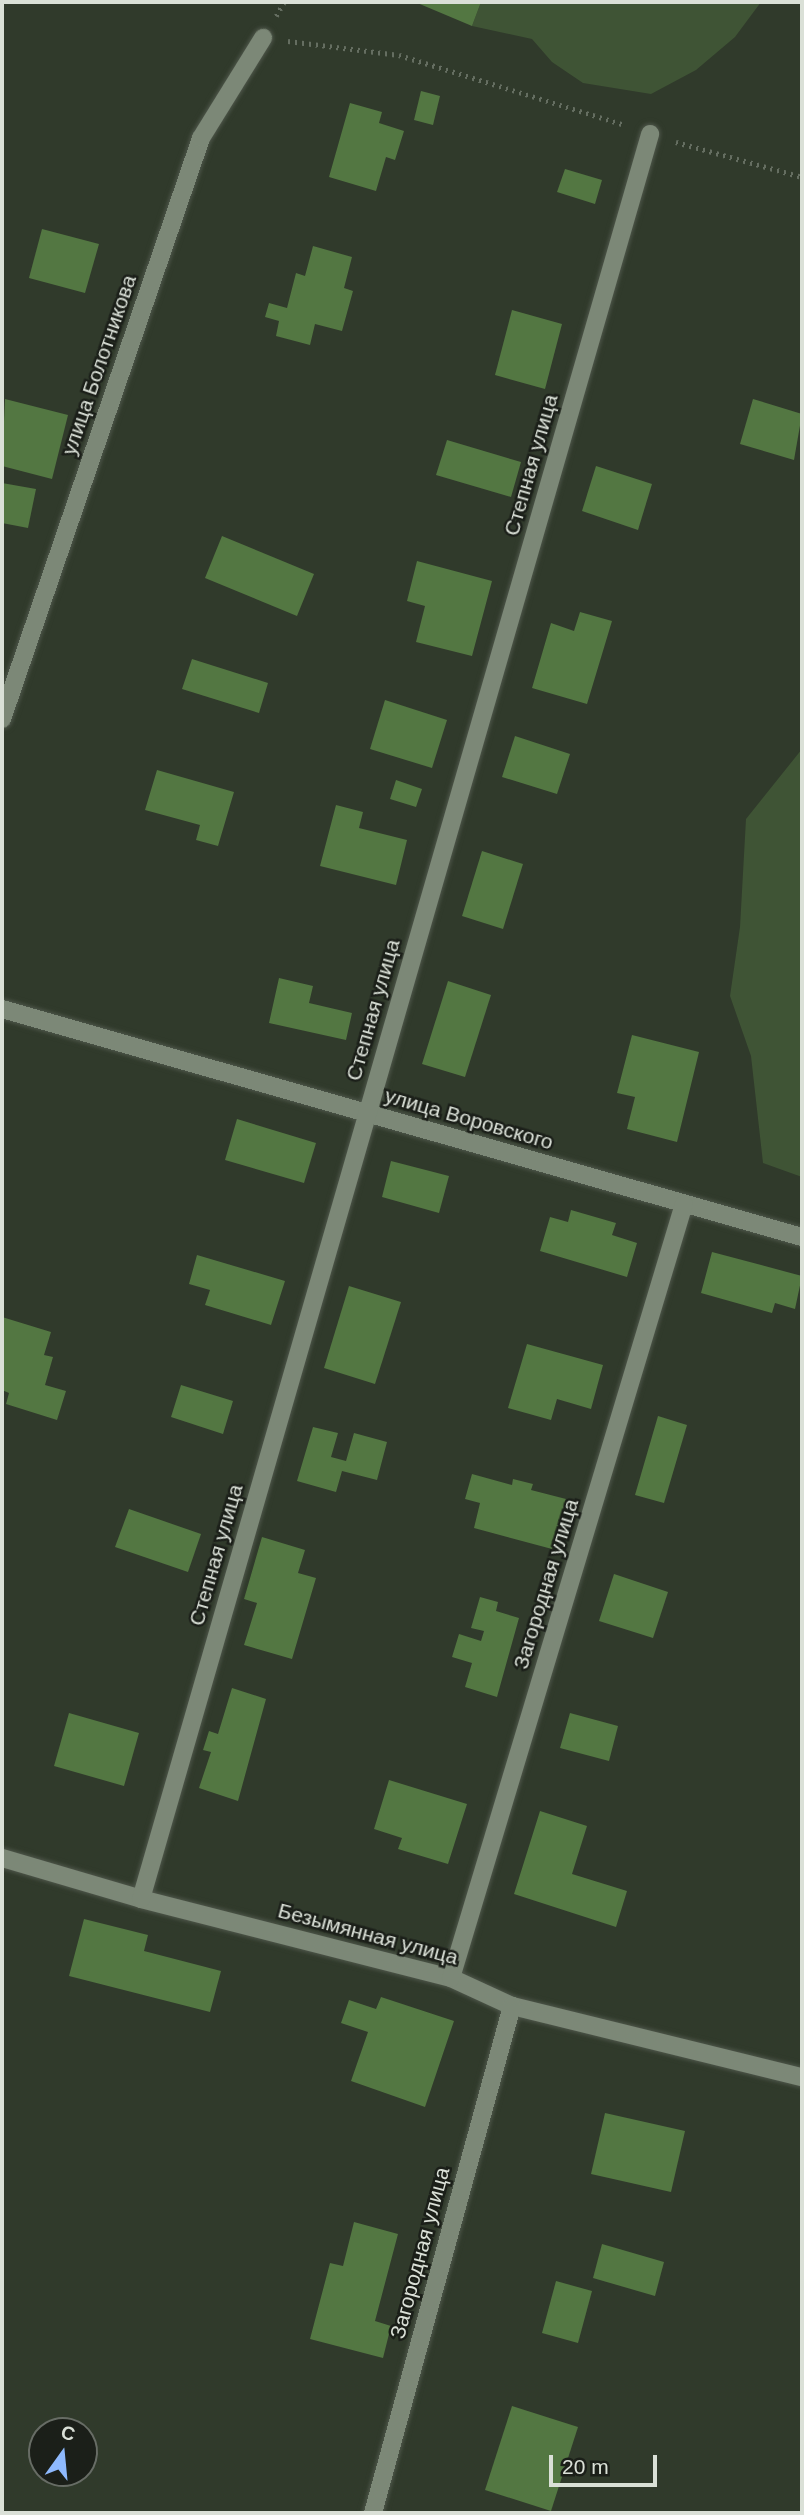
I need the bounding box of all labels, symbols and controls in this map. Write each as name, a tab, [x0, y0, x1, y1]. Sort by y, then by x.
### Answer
street label: улица Болотникова	[56, 272, 142, 458]
street label: Степная улица	[499, 391, 563, 539]
street label: Степная улица	[341, 936, 405, 1084]
street label: улица Воровского	[382, 1083, 556, 1155]
street label: Степная улица	[184, 1481, 248, 1629]
street label: Загородная улица	[508, 1496, 584, 1672]
street label: Безымянная улица	[275, 1898, 461, 1970]
street label: Загородная улица	[385, 2164, 455, 2342]
north arrow	[28, 2417, 98, 2487]
text: С	[59, 2421, 77, 2445]
scale bar	[552, 2442, 660, 2486]
text: 20 m	[562, 2455, 609, 2478]

